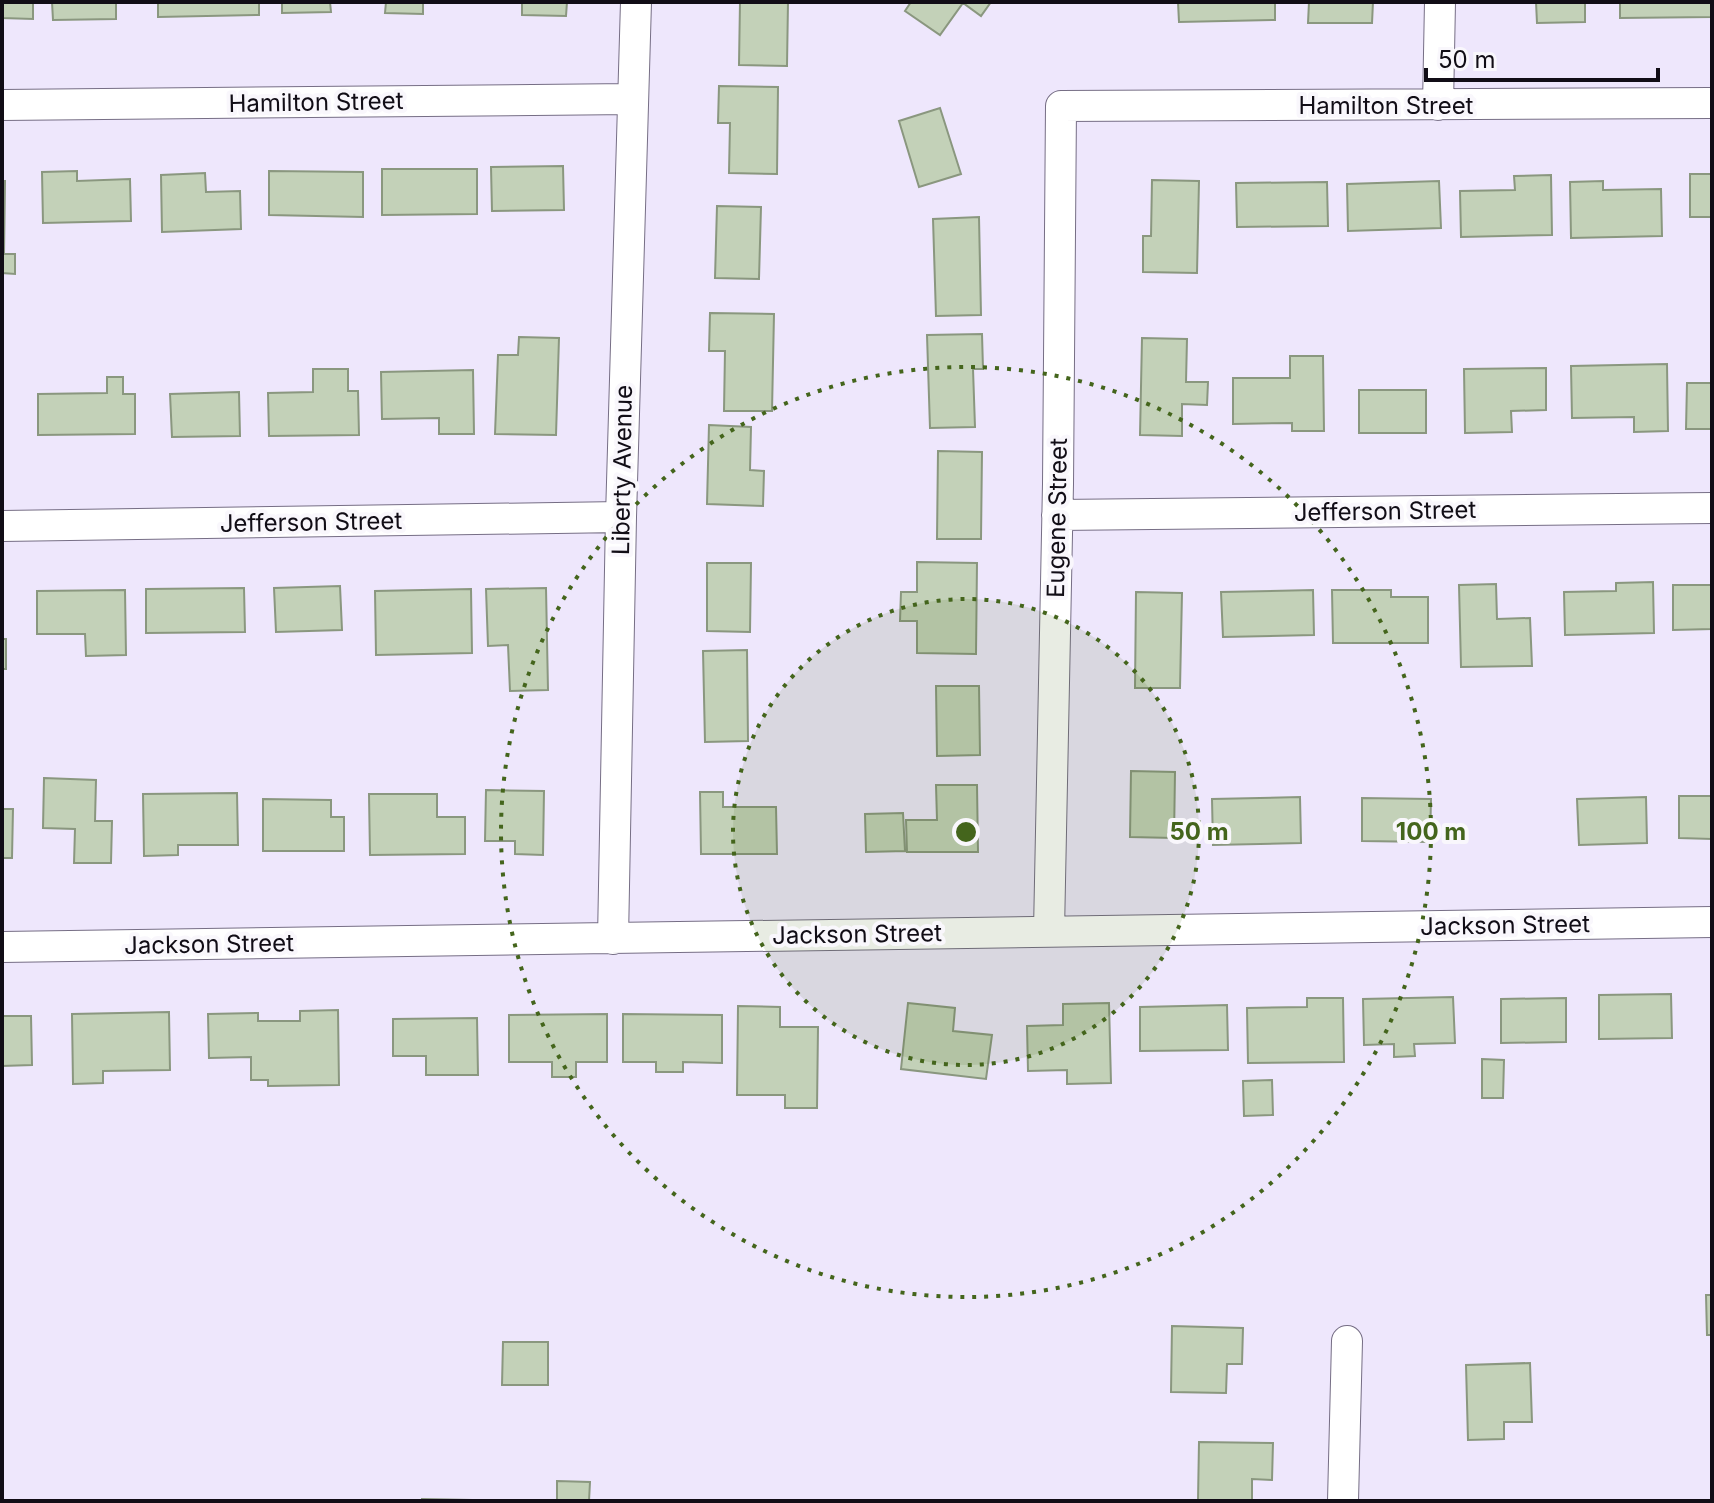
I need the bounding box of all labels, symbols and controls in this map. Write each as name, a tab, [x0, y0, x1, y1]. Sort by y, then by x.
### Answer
scale bar	[1426, 32, 1658, 82]
text: 50 m	[1438, 45, 1496, 74]
street label: Hamilton Street	[228, 86, 404, 118]
street label: Hamilton Street	[1299, 91, 1474, 120]
street label: Liberty Avenue	[606, 385, 638, 555]
street label: Eugene Street	[1041, 438, 1073, 598]
street label: Jefferson Street	[1293, 495, 1477, 527]
street label: Jefferson Street	[219, 506, 403, 538]
text: 50 m	[1169, 817, 1229, 846]
text: 100 m	[1396, 817, 1466, 846]
centre of rings	[952, 818, 980, 846]
street label: Jackson Street	[1420, 909, 1590, 941]
street label: Jackson Street	[772, 918, 942, 950]
street label: Jackson Street	[124, 928, 294, 960]

